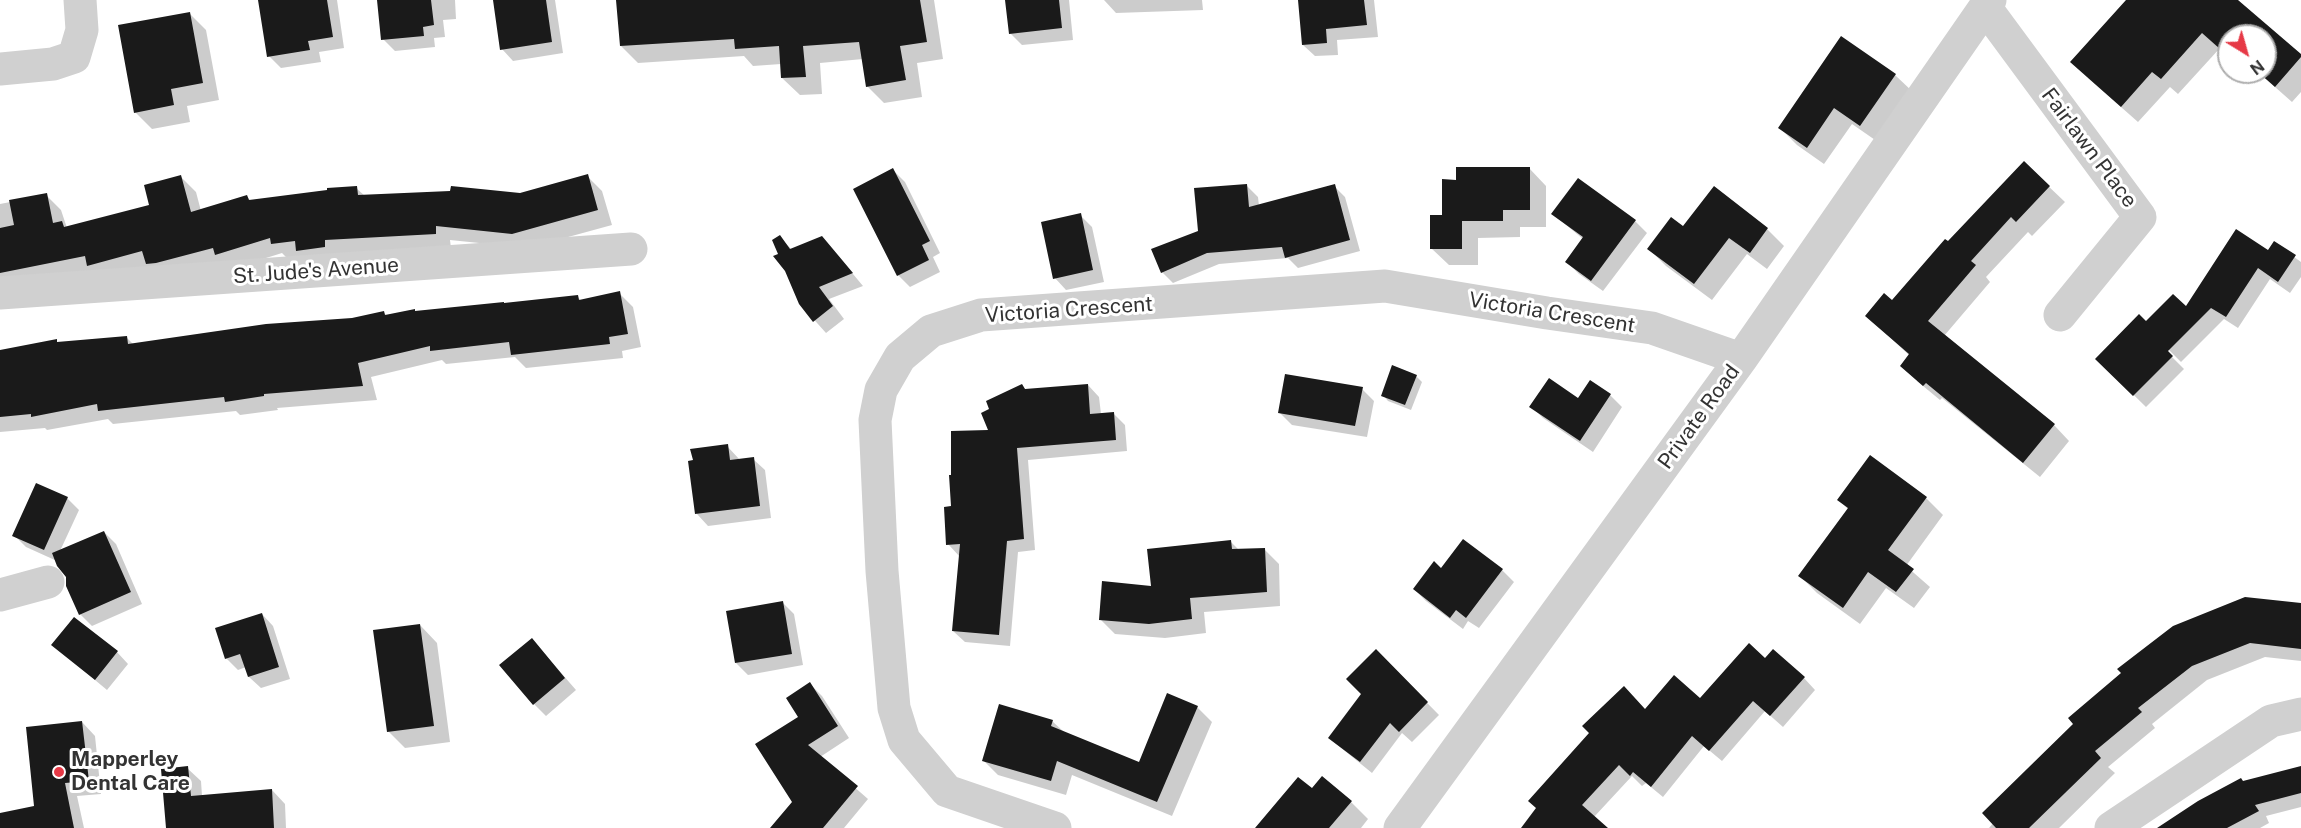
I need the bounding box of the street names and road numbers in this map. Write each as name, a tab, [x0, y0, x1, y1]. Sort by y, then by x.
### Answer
street label: Fairlawn Place	[2036, 83, 2142, 213]
street label: St. Jude's Avenue	[232, 253, 400, 289]
street label: Victoria Crescent	[1467, 287, 1637, 339]
street label: Victoria Crescent	[984, 292, 1154, 328]
street label: Private Road	[1653, 360, 1745, 474]

